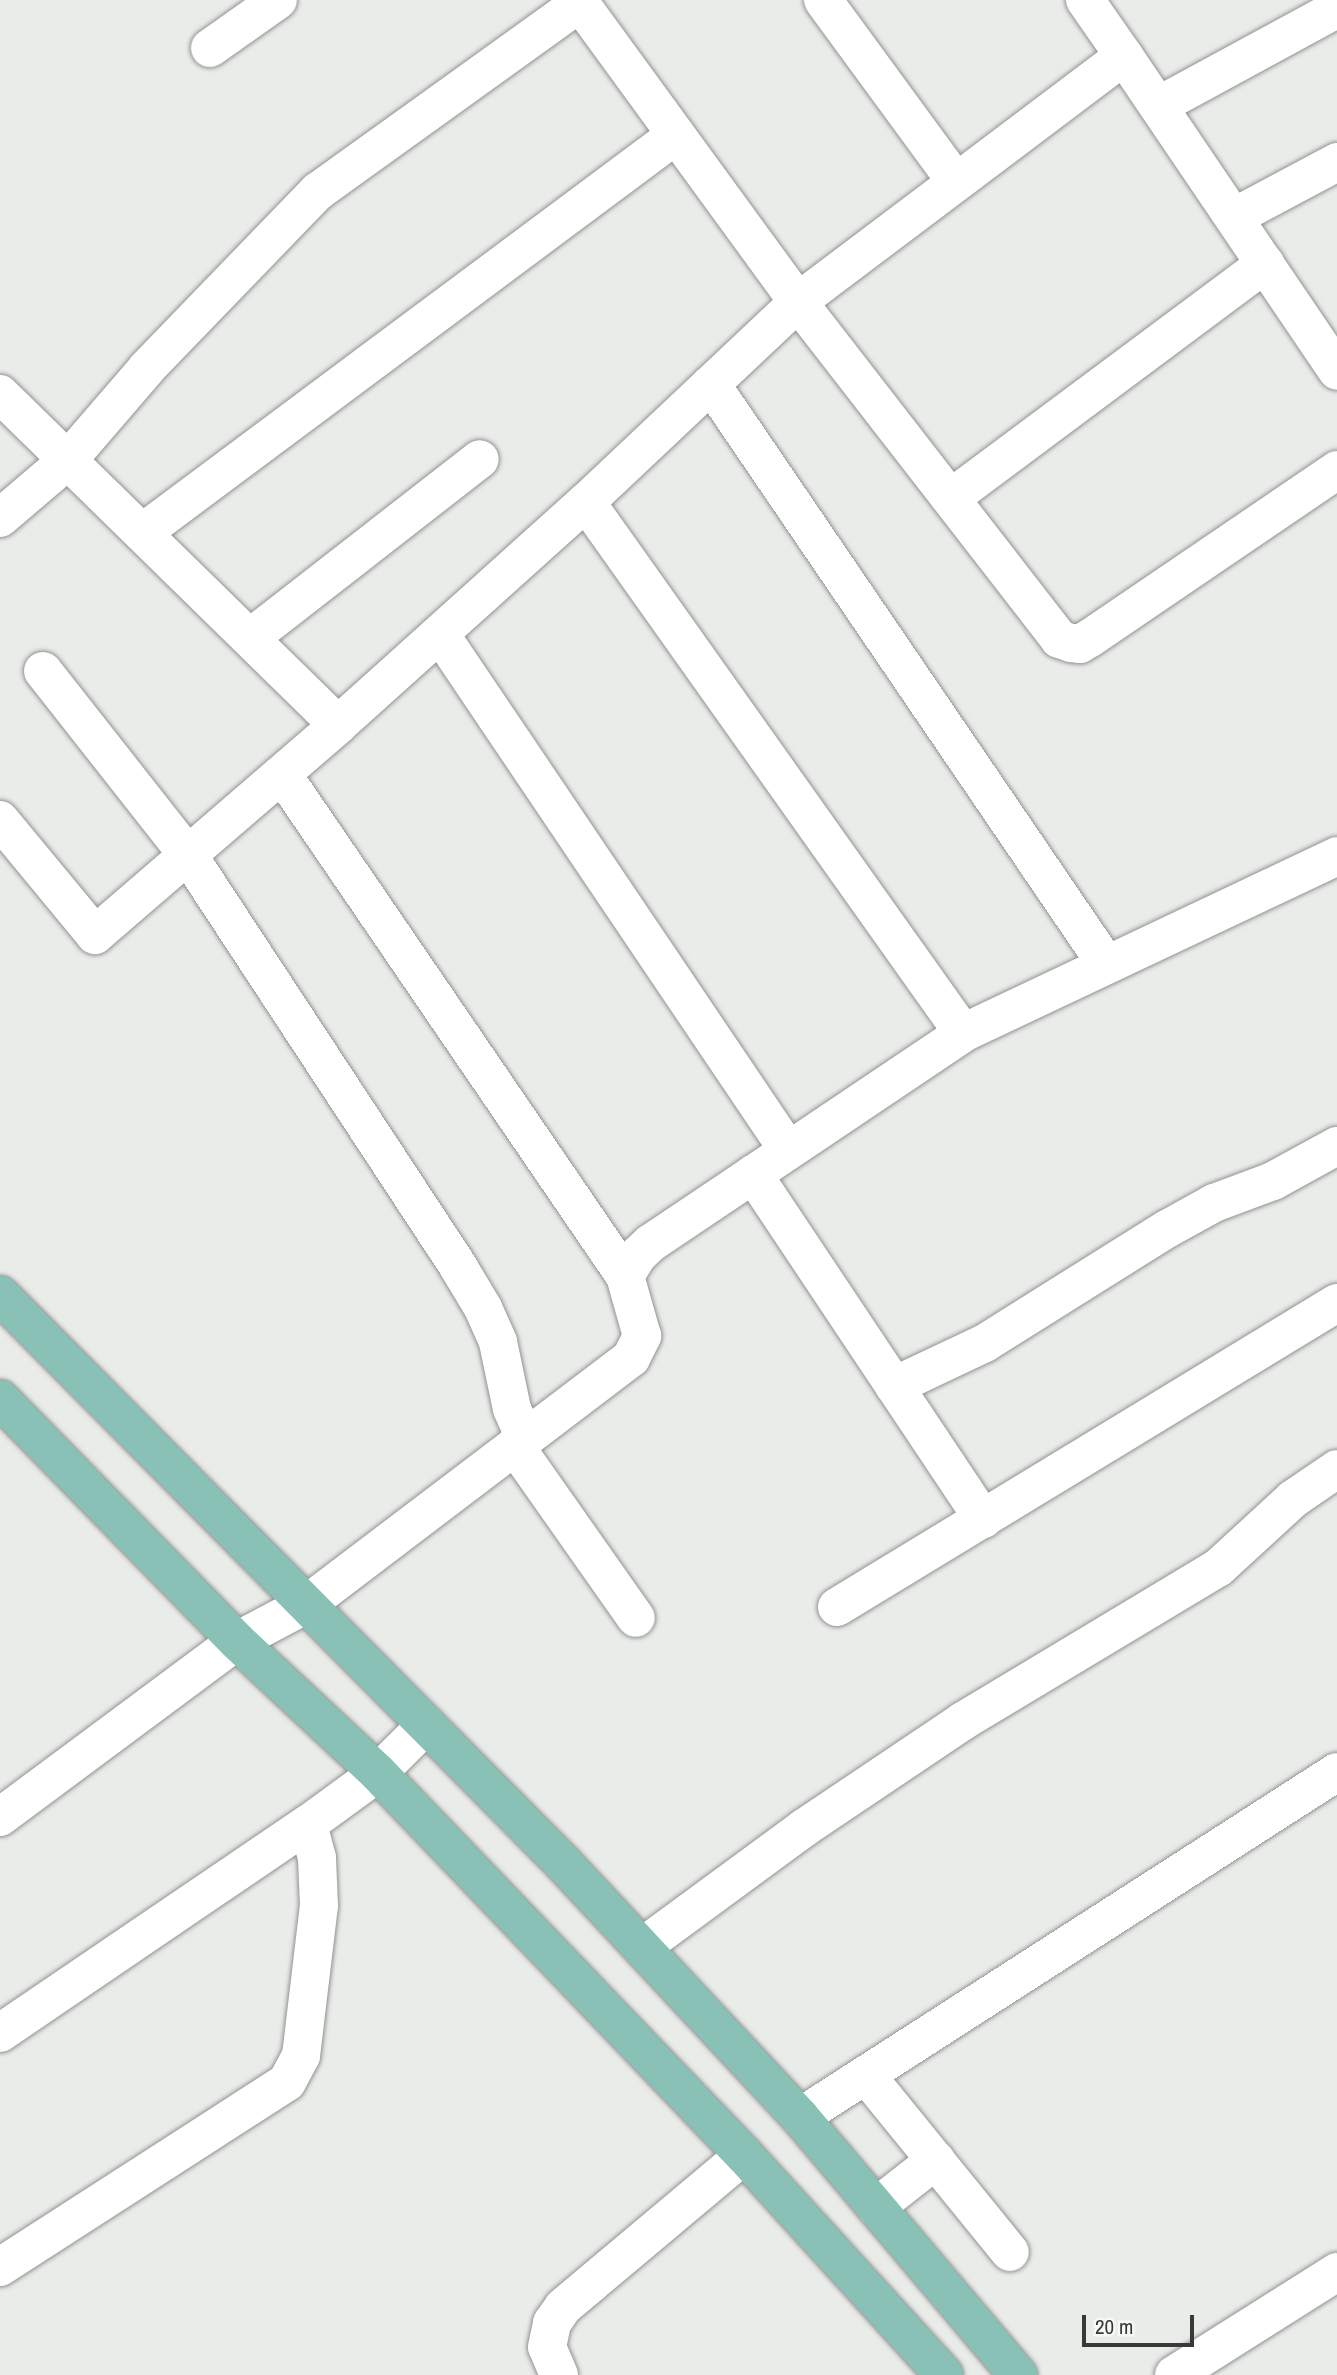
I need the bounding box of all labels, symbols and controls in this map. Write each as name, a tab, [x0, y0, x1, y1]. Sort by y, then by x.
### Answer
scale bar	[1085, 2302, 1197, 2346]
text: 20 m	[1095, 2312, 1133, 2341]

